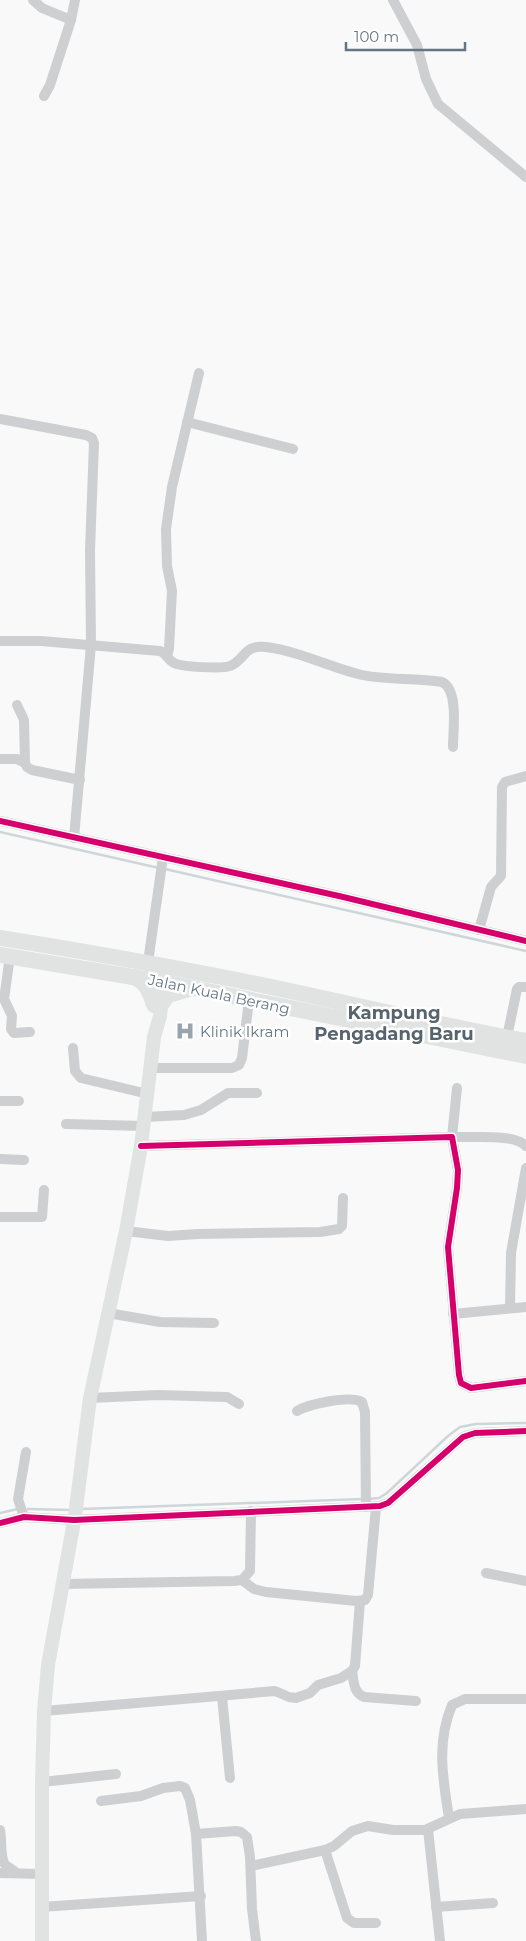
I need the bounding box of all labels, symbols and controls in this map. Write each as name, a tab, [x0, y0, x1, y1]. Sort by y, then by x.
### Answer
scale bar	[346, 20, 465, 52]
text: 100 m	[354, 27, 399, 46]
street label: Jalan Kuala Berang	[145, 969, 292, 1018]
district label: Kampung Pengadang Baru	[314, 1002, 474, 1045]
hospital icon: Klinik Ikram	[174, 1020, 196, 1042]
place label: Klinik Ikram	[200, 1022, 289, 1041]

